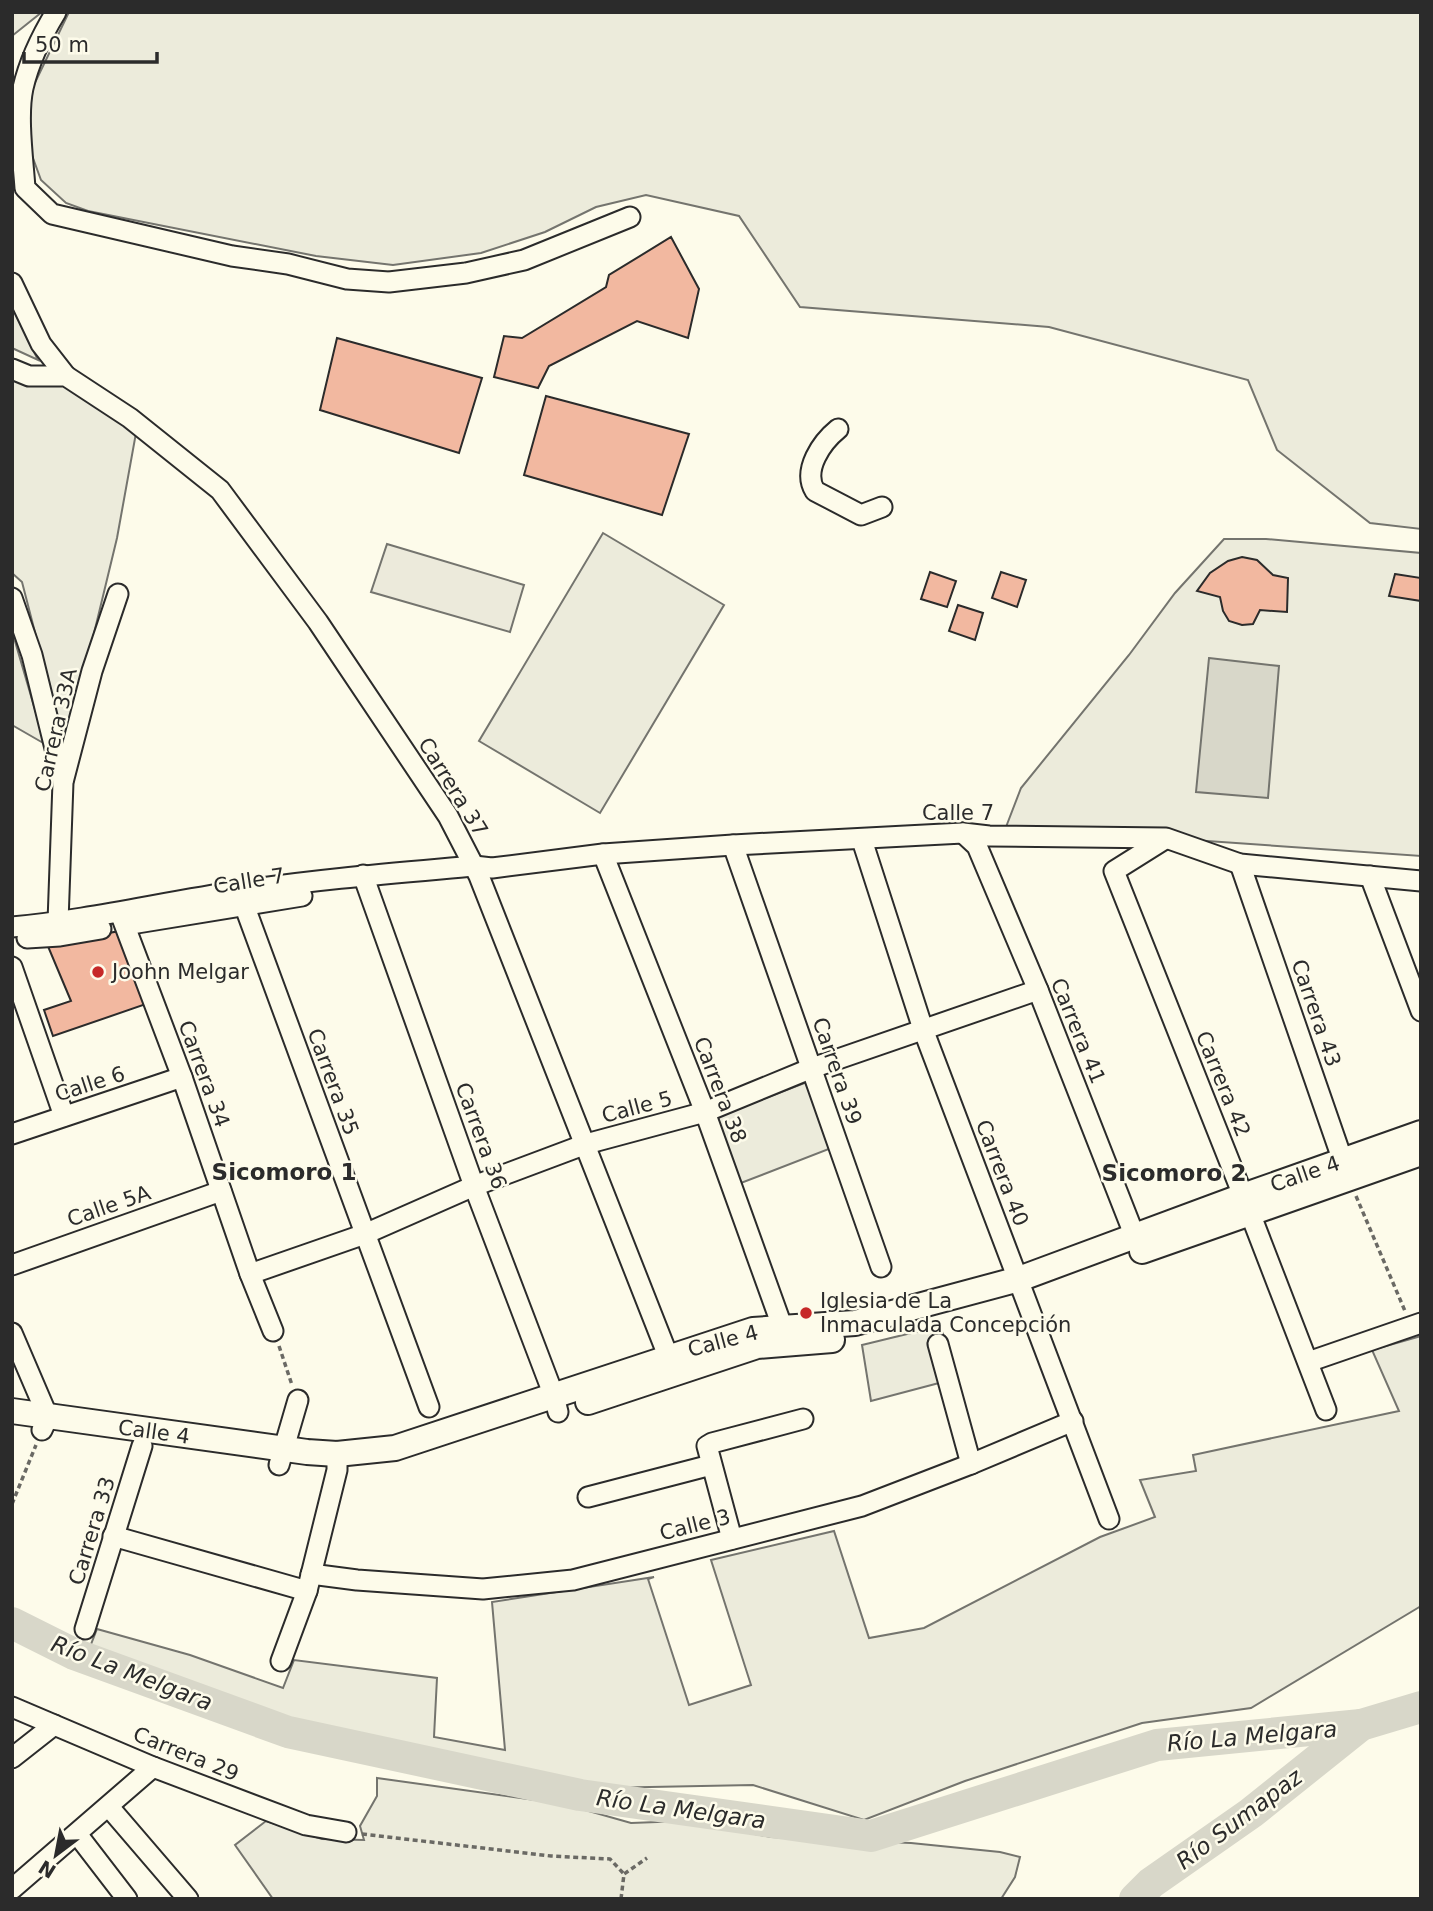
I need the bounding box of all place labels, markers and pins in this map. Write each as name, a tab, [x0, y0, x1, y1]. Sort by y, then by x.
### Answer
place label: Joohn Melgar	[110, 960, 249, 984]
marker: Joohn Melgar	[90, 964, 106, 980]
place label: Iglesia de La Inmaculada Concepción	[820, 1289, 1071, 1337]
marker: Iglesia de La Inmaculada Concepción	[798, 1305, 814, 1321]

